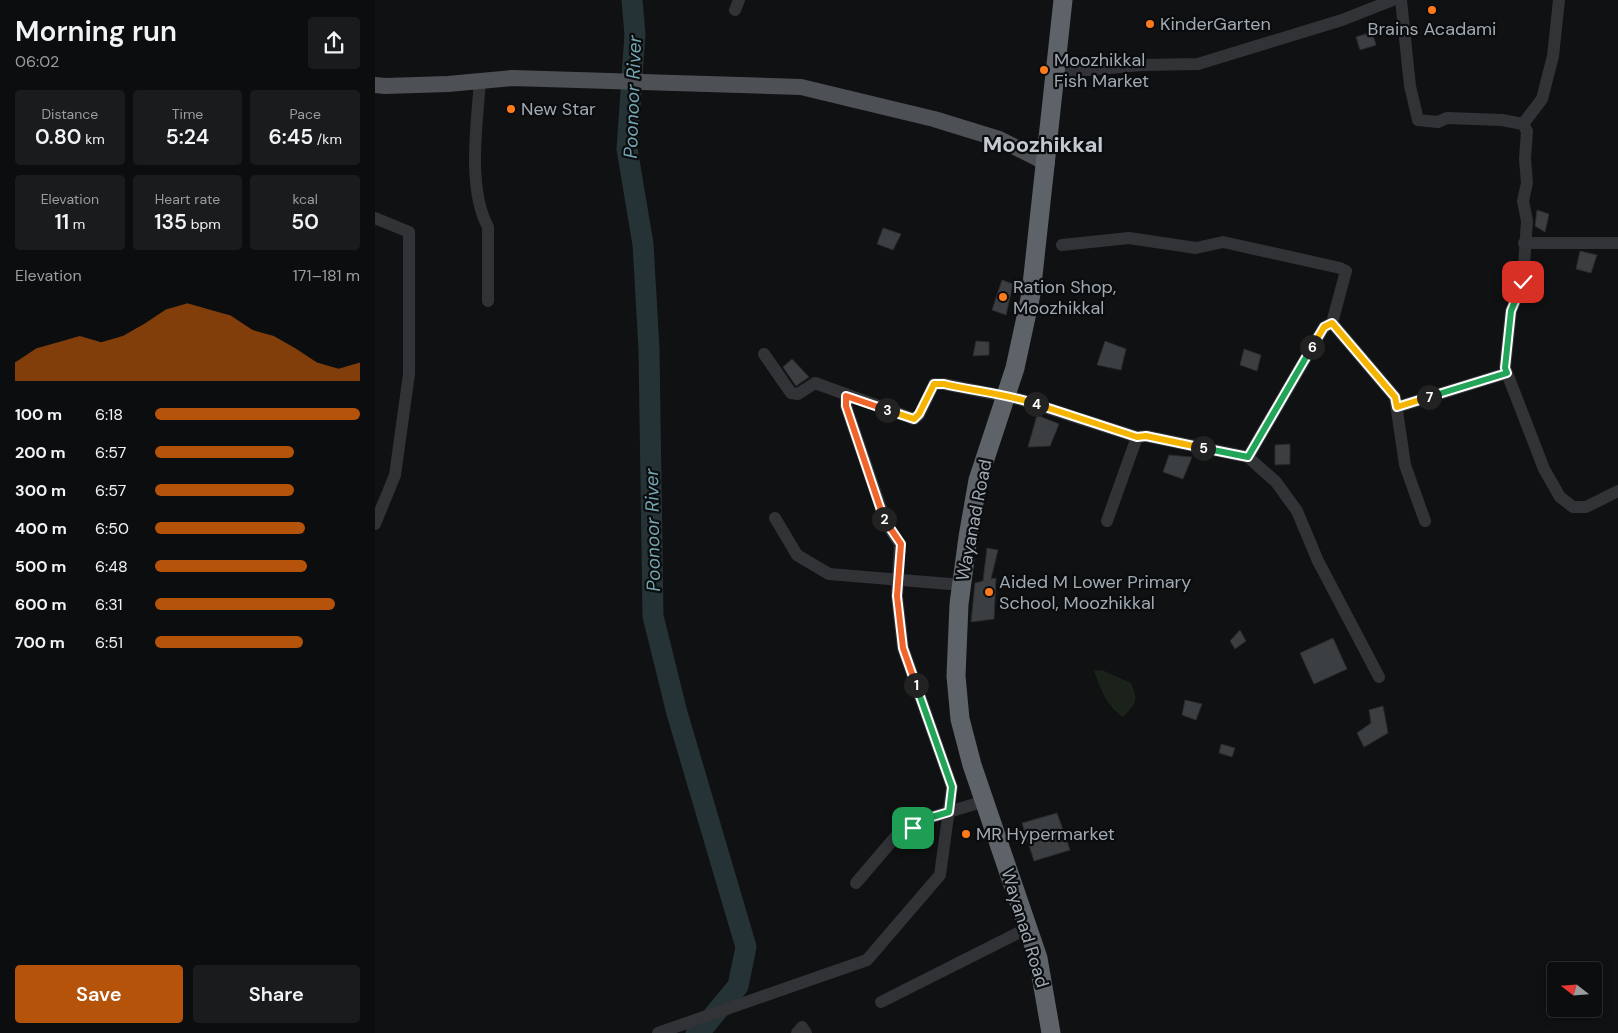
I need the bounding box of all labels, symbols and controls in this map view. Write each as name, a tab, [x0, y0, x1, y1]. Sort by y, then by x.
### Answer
marker: Brains Acadami	[1426, 4, 1438, 16]
place label: KinderGarten	[1160, 12, 1271, 36]
text: Morning run	[15, 13, 177, 50]
button: share	[308, 17, 360, 69]
place label: Brains Acadami	[1368, 17, 1496, 41]
marker: KinderGarten	[1144, 18, 1156, 30]
water label: Poonoor River	[618, 34, 647, 159]
place label: Moozhikkal Fish Market	[1054, 48, 1149, 93]
text: 06:02	[15, 51, 59, 72]
marker: Moozhikkal Fish Market	[1038, 64, 1050, 76]
place label: New Star	[521, 97, 596, 121]
marker: New Star	[505, 103, 517, 115]
text: Distance	[41, 105, 98, 123]
text: Time	[172, 105, 203, 123]
text: Pace	[289, 105, 321, 123]
text: 0.80	[35, 123, 81, 151]
text: 5:24	[166, 123, 209, 151]
text: 6:45	[268, 123, 313, 151]
text: km	[81, 130, 105, 148]
text: /km	[313, 130, 342, 148]
district label: Moozhikkal	[983, 130, 1103, 159]
text: Elevation	[41, 190, 99, 208]
text: Heart rate	[155, 190, 220, 208]
text: kcal	[293, 190, 318, 208]
text: 11	[54, 208, 69, 236]
text: 135	[154, 208, 187, 236]
text: 50	[291, 208, 319, 236]
text: m	[69, 215, 85, 233]
text: bpm	[187, 215, 221, 233]
pin	[1502, 261, 1544, 303]
text: Elevation	[15, 265, 82, 286]
text: 171–181 m	[293, 265, 360, 286]
icon: check	[1509, 268, 1537, 296]
place label: Ration Shop, Moozhikkal	[1013, 275, 1116, 320]
marker: Ration Shop, Moozhikkal	[997, 291, 1009, 303]
pin: 6	[1299, 334, 1325, 360]
text: 6	[1308, 338, 1317, 356]
pin: 7	[1417, 384, 1441, 410]
text: 7	[1426, 388, 1433, 406]
pin: 4	[1023, 392, 1049, 416]
text: 4	[1032, 395, 1041, 413]
pin: 3	[875, 398, 899, 422]
text: 3	[883, 401, 892, 419]
text: 100 m	[15, 404, 62, 425]
text: 6:18	[95, 404, 123, 425]
pin: 5	[1191, 436, 1215, 460]
text: 5	[1199, 439, 1208, 457]
text: 200 m	[15, 442, 66, 463]
text: 6:57	[95, 442, 126, 463]
street label: Wayanad Road	[950, 457, 998, 583]
water label: Poonoor River	[639, 467, 666, 592]
text: 300 m	[15, 480, 66, 501]
text: 6:57	[95, 480, 126, 501]
pin: 2	[871, 506, 897, 532]
text: 2	[880, 510, 889, 528]
text: 400 m	[15, 518, 67, 539]
text: 6:50	[95, 518, 129, 539]
text: 500 m	[15, 556, 66, 577]
text: 6:48	[95, 556, 128, 577]
place label: Aided M Lower Primary School, Moozhikkal	[999, 570, 1191, 615]
marker: Aided M Lower Primary School, Moozhikkal	[983, 586, 995, 598]
text: 600 m	[15, 594, 67, 615]
text: 6:31	[95, 594, 122, 615]
text: 700 m	[15, 632, 65, 653]
text: 6:51	[95, 632, 123, 653]
pin: 1	[903, 672, 929, 698]
text: 1	[914, 676, 919, 694]
pin	[892, 807, 934, 849]
icon: arrive	[899, 814, 927, 842]
place label: MR Hypermarket	[976, 822, 1115, 846]
marker: MR Hypermarket	[960, 828, 972, 840]
street label: Wayanad Road	[995, 865, 1055, 991]
north arrow	[1547, 962, 1603, 1018]
map controls	[1547, 962, 1602, 1017]
button: Save	[15, 965, 183, 1023]
button: Share	[193, 965, 360, 1023]

